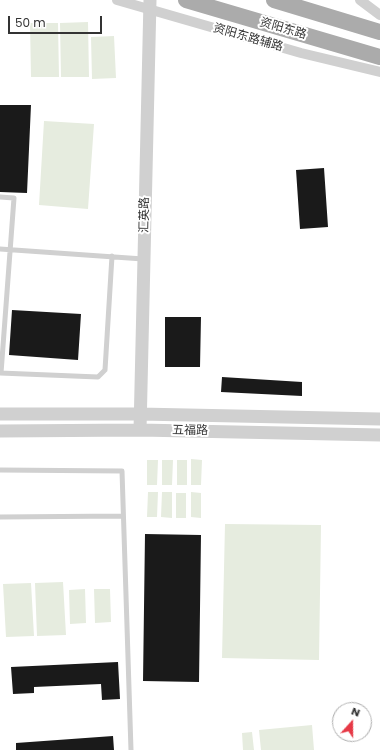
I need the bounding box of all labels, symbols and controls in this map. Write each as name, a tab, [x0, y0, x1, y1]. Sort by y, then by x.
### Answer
scale bar	[10, 8, 104, 34]
text: 50 m	[15, 14, 46, 31]
street label: 资阳东路	[258, 15, 308, 43]
street label: 资阳东路辅路	[211, 21, 285, 55]
street label: 汇英路	[137, 197, 153, 233]
street label: 五福路	[172, 423, 208, 439]
north arrow	[332, 702, 372, 742]
text: N	[349, 703, 363, 721]

